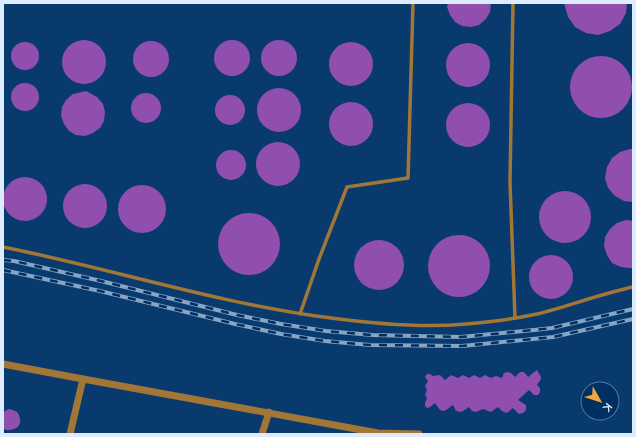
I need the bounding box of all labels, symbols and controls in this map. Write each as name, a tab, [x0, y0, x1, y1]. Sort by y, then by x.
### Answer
north arrow	[580, 381, 620, 421]
text: K	[599, 399, 616, 415]

